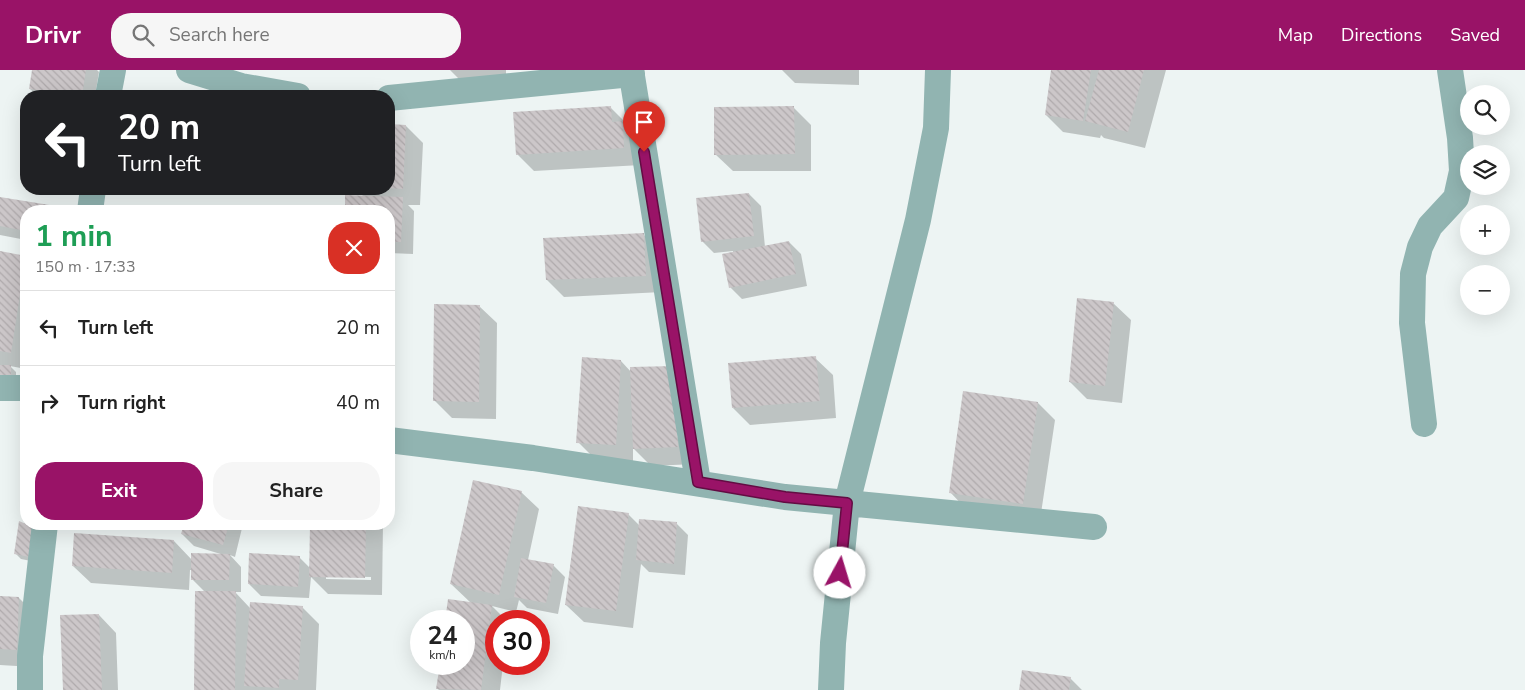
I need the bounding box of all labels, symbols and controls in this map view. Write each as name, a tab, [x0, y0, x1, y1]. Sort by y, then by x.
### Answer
search box	[111, 13, 461, 58]
text: Drivr	[25, 19, 81, 51]
icon: search	[129, 21, 157, 49]
text: Search here	[169, 22, 270, 48]
text: Map	[1278, 23, 1313, 47]
text: Directions	[1341, 23, 1422, 47]
text: Saved	[1450, 23, 1500, 47]
map controls	[1460, 85, 1510, 315]
button: search	[1460, 85, 1510, 135]
pin	[623, 101, 665, 152]
text: 20 m	[118, 104, 200, 151]
icon: arrive	[630, 108, 658, 136]
icon: left	[35, 110, 100, 175]
button: layers	[1460, 145, 1510, 195]
text: Turn left	[118, 149, 201, 179]
button: +	[1460, 205, 1510, 255]
text: 1 min	[35, 216, 113, 257]
button: close	[328, 222, 380, 274]
text: 150 m · 17:33	[35, 256, 136, 278]
button: −	[1460, 265, 1510, 315]
icon: left	[35, 314, 63, 342]
text: Turn left	[78, 315, 153, 341]
text: 20 m	[336, 315, 380, 341]
icon: right	[35, 389, 63, 417]
text: Turn right	[78, 390, 165, 416]
text: 40 m	[336, 390, 380, 416]
button: Exit	[35, 462, 203, 520]
button: Share	[213, 462, 380, 520]
position arrow	[813, 546, 865, 598]
speed limit sign: 30	[485, 610, 550, 675]
text: 24	[427, 619, 458, 653]
text: km/h	[429, 647, 456, 663]

